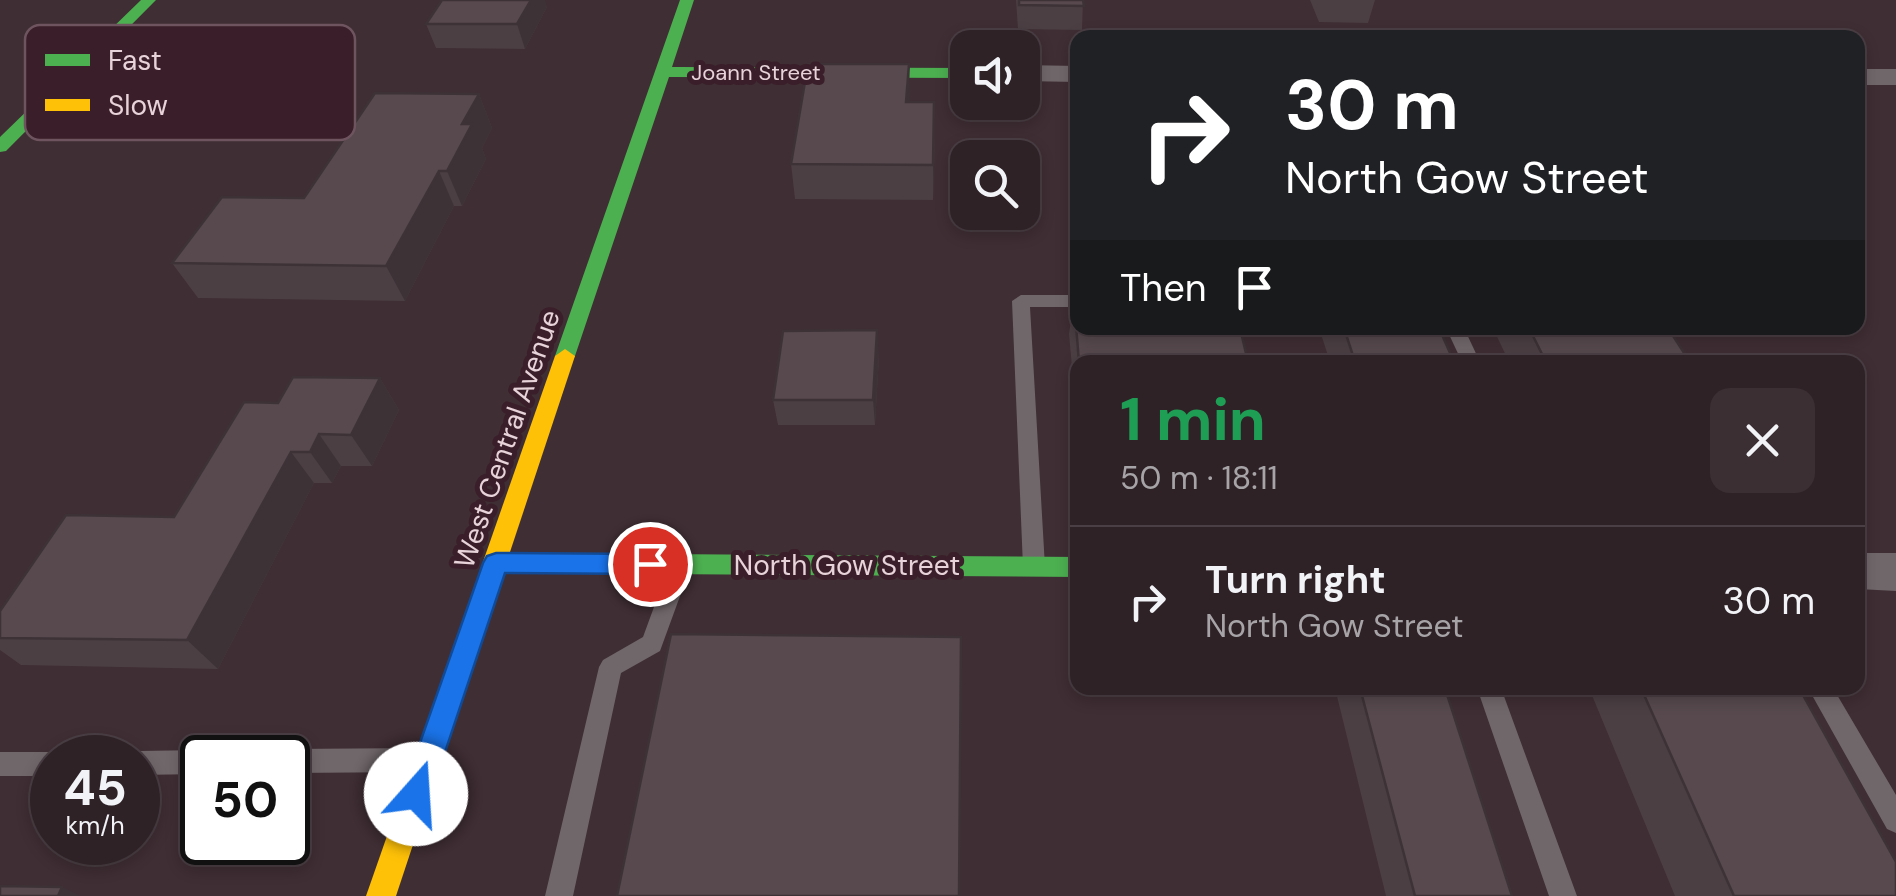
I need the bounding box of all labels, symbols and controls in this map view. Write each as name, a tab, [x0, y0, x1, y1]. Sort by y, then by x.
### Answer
legend	[25, 25, 355, 140]
map controls	[950, 30, 1040, 230]
button: sound	[950, 30, 1040, 120]
text: Fast	[108, 42, 162, 79]
street label: Joann Street	[691, 58, 821, 87]
text: 30 m	[1285, 60, 1459, 151]
icon: right	[1120, 70, 1250, 200]
text: Slow	[108, 87, 168, 124]
button: search	[950, 140, 1040, 230]
text: North Gow Street	[1285, 148, 1649, 207]
icon: arrive	[1227, 260, 1282, 315]
text: Then	[1120, 263, 1207, 313]
street label: West Central Avenue	[445, 305, 569, 573]
text: 1 min	[1120, 380, 1266, 459]
button: close	[1710, 388, 1815, 493]
text: 50 m · 18:11	[1120, 457, 1278, 499]
pin	[608, 522, 693, 607]
icon: arrive	[623, 537, 678, 592]
street label: North Gow Street	[734, 547, 960, 584]
text: Turn right	[1205, 555, 1386, 605]
icon: right	[1120, 574, 1175, 629]
text: 30 m	[1723, 576, 1815, 626]
text: North Gow Street	[1205, 605, 1464, 647]
speed limit sign: 50	[180, 735, 310, 865]
position arrow	[364, 742, 468, 846]
text: 45	[63, 755, 127, 821]
text: km/h	[65, 809, 125, 842]

